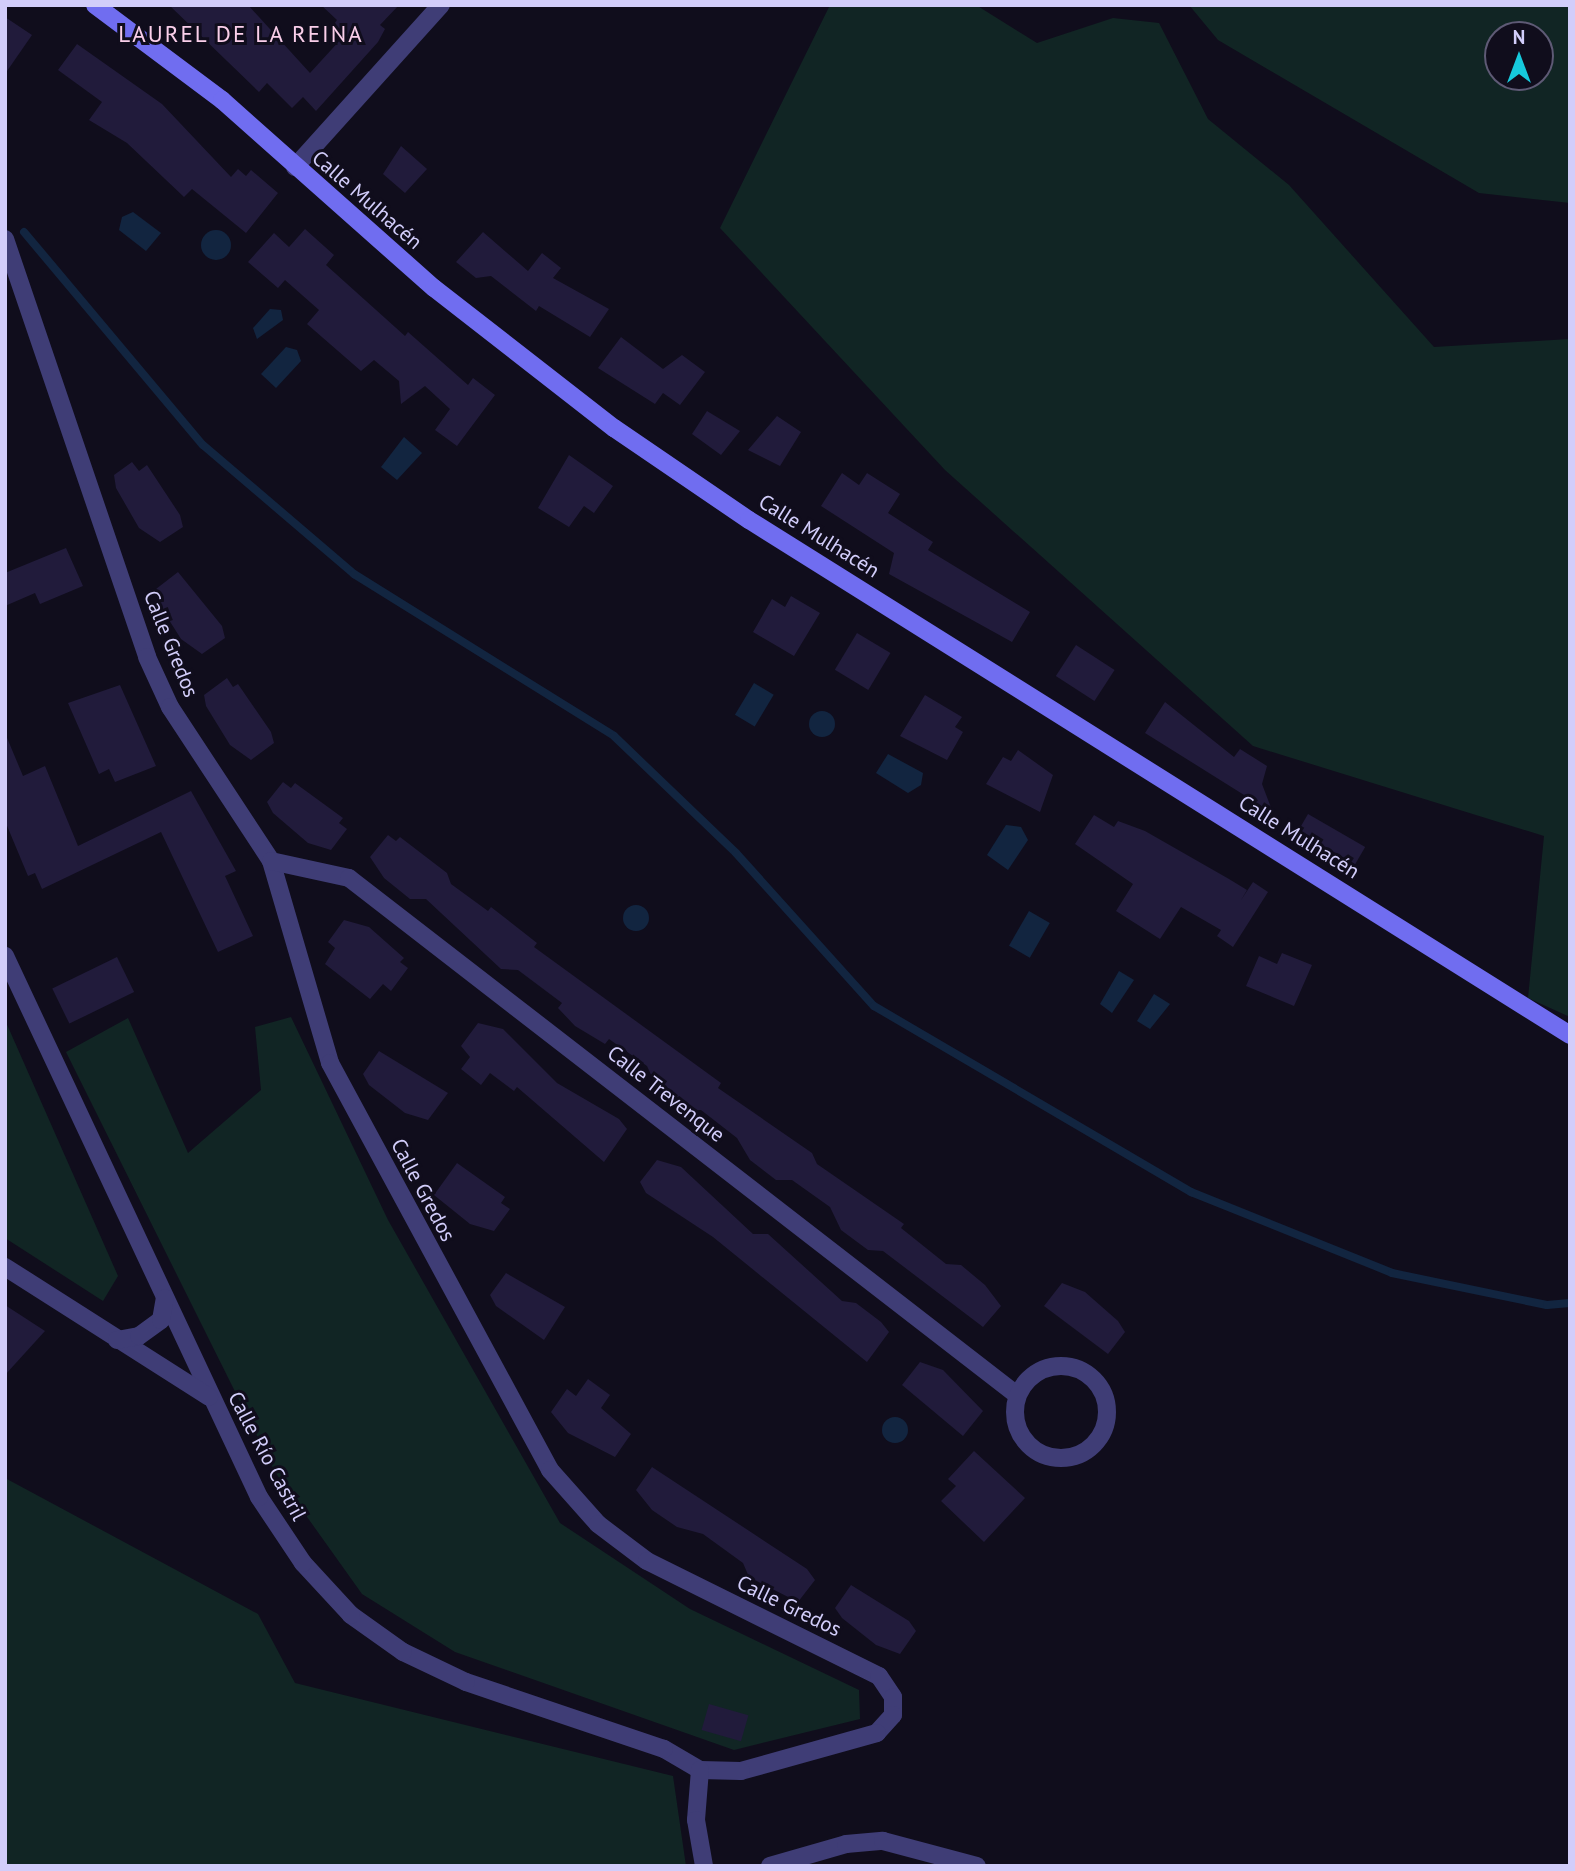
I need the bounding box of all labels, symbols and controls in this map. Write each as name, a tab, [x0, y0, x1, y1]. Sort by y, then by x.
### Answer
district label: LAUREL DE LA REINA	[120, 20, 362, 48]
north arrow	[1484, 21, 1554, 91]
text: N	[1513, 25, 1525, 49]
street label: Calle Mulhacén	[307, 145, 427, 255]
street label: Calle Mulhacén	[754, 489, 884, 583]
street label: Calle Gredos	[138, 587, 204, 701]
street label: Calle Mulhacén	[1234, 790, 1364, 884]
street label: Calle Trevenque	[602, 1040, 730, 1148]
street label: Calle Gredos	[385, 1134, 461, 1246]
street label: Calle Río Castril	[222, 1387, 312, 1525]
street label: Calle Gredos	[733, 1570, 845, 1642]

